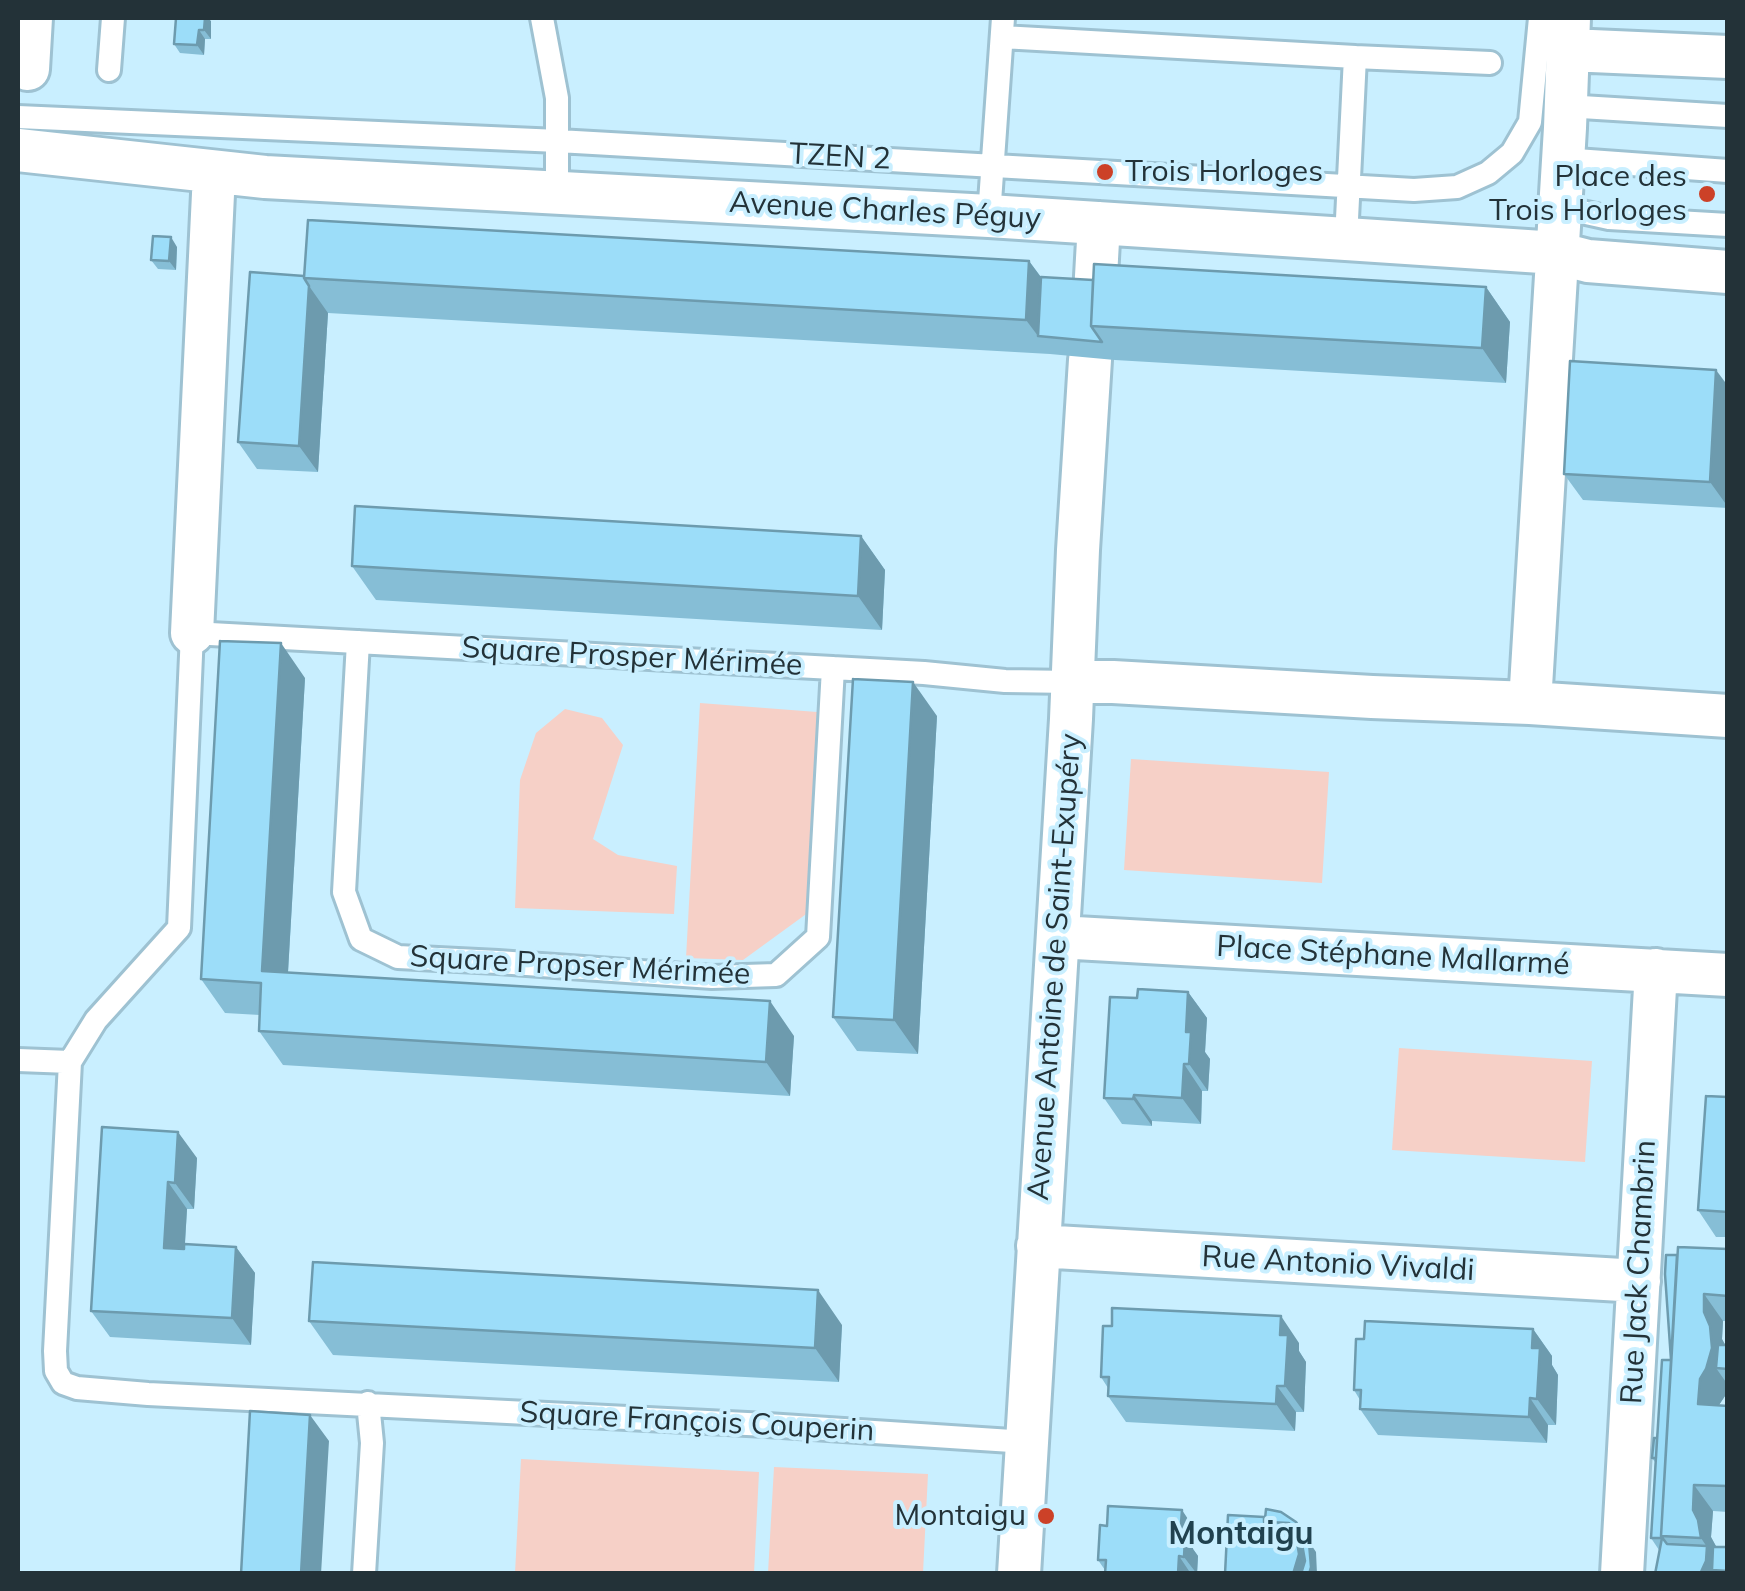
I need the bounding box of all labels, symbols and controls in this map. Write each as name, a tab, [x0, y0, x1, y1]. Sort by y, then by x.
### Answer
street label: TZEN 2	[788, 136, 892, 178]
place label: Trois Horloges	[1125, 154, 1323, 190]
place label: Place des Trois Horloges	[1489, 159, 1687, 230]
marker: Trois Horloges	[1094, 161, 1116, 183]
marker: Place des Trois Horloges	[1696, 183, 1718, 205]
street label: Avenue Charles Péguy	[728, 185, 1042, 237]
street label: Square Prosper Mérimée	[461, 630, 803, 684]
street label: Avenue Antoine de Saint-Exupéry	[1021, 732, 1089, 1202]
street label: Place Stéphane Mallarmé	[1216, 929, 1570, 983]
street label: Square Propser Mérimée	[409, 939, 751, 993]
street label: Rue Jack Chambrin	[1614, 1139, 1664, 1405]
street label: Rue Antonio Vivaldi	[1201, 1239, 1475, 1289]
street label: Square François Couperin	[519, 1395, 875, 1449]
place label: Montaigu	[895, 1498, 1026, 1534]
marker: Montaigu	[1035, 1505, 1057, 1527]
district label: Montaigu	[1168, 1515, 1314, 1553]

